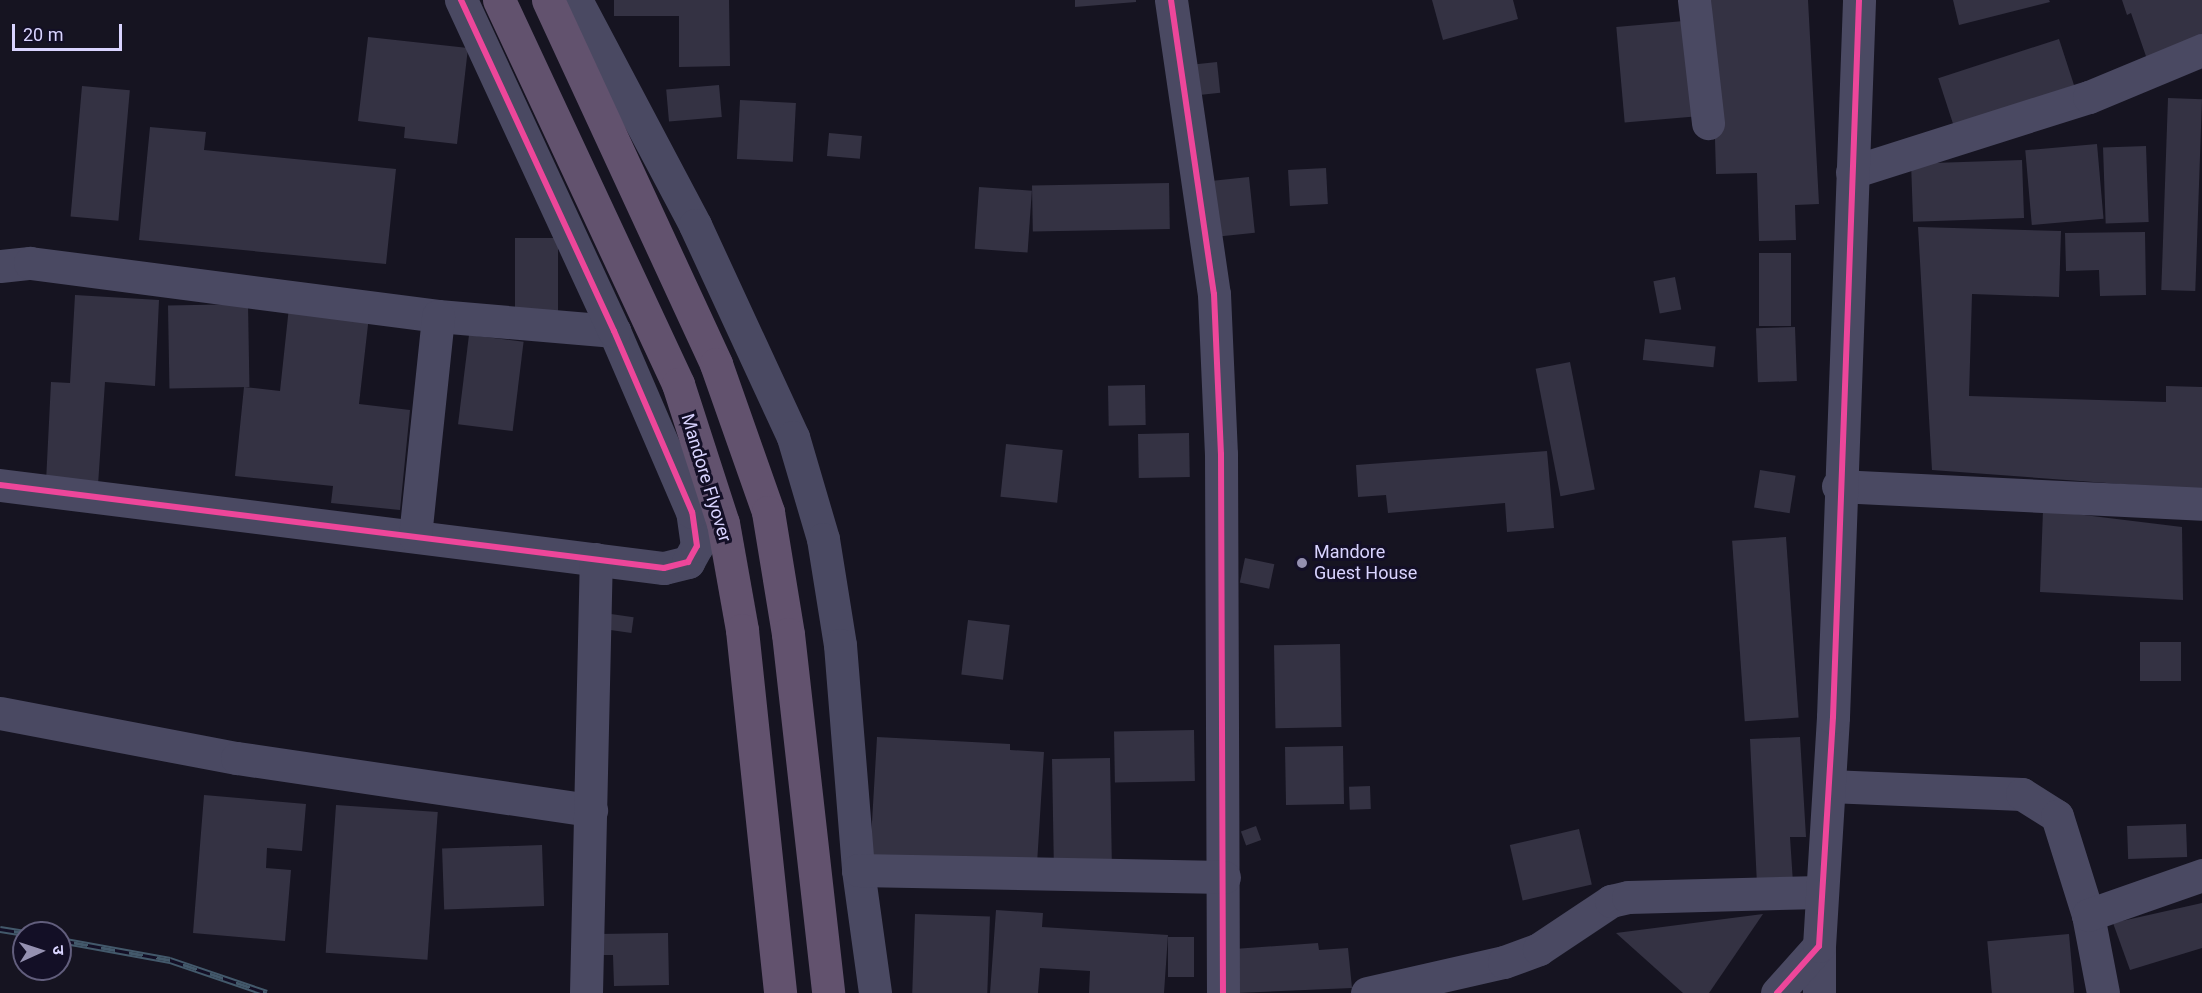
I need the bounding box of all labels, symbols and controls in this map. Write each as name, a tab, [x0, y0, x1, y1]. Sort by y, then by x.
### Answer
scale bar	[15, 12, 124, 50]
text: 20 m	[23, 24, 63, 45]
street label: Mandore Flyover	[676, 411, 736, 545]
place label: Mandore Guest House	[1314, 542, 1417, 584]
marker: Mandore Guest House	[1295, 556, 1309, 570]
north arrow	[12, 921, 72, 981]
text: उ	[49, 945, 68, 955]

